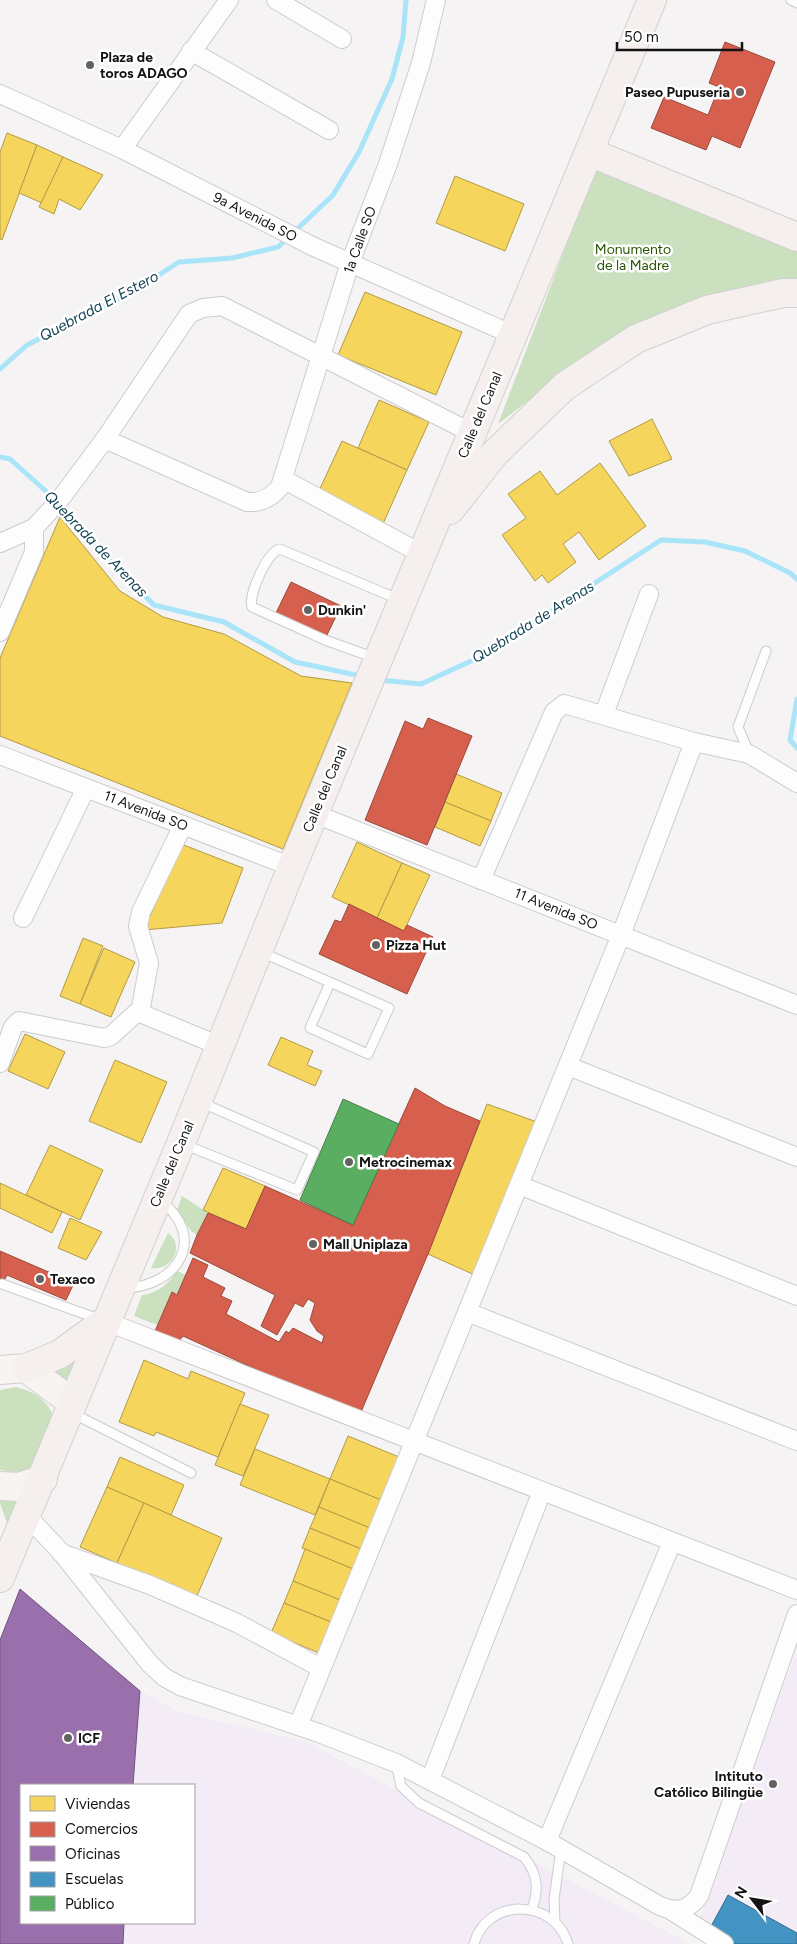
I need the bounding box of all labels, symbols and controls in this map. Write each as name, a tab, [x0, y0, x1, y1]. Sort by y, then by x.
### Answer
scale bar	[617, 20, 742, 52]
text: 50 m	[624, 28, 659, 46]
place label: Plaza de toros ADAGO	[100, 49, 188, 82]
marker: Plaza de toros ADAGO	[84, 59, 96, 71]
place label: Paseo Pupuseria	[625, 84, 730, 101]
marker: Paseo Pupuseria	[734, 86, 746, 98]
street label: 9a Avenida SO	[210, 189, 300, 245]
street label: 1a Calle SO	[340, 204, 380, 276]
park label: Monumento de la Madre	[595, 241, 671, 274]
water label: Quebrada El Estero	[37, 267, 162, 345]
street label: Calle del Canal	[454, 369, 506, 461]
water label: Quebrada de Arenas	[41, 487, 151, 601]
water label: Quebrada de Arenas	[469, 577, 597, 667]
place label: Dunkin'	[318, 602, 366, 619]
marker: Dunkin'	[302, 604, 314, 616]
street label: Calle del Canal	[299, 743, 351, 835]
street label: 11 Avenida SO	[102, 787, 190, 835]
street label: 11 Avenida SO	[512, 885, 600, 933]
place label: Pizza Hut	[386, 937, 447, 954]
marker: Pizza Hut	[370, 939, 382, 951]
street label: Calle del Canal	[146, 1118, 198, 1210]
place label: Metrocinemax	[359, 1154, 453, 1171]
marker: Metrocinemax	[343, 1156, 355, 1168]
place label: Mall Uniplaza	[323, 1236, 408, 1253]
marker: Mall Uniplaza	[307, 1238, 319, 1250]
place label: Texaco	[50, 1271, 95, 1288]
marker: Texaco	[34, 1273, 46, 1285]
place label: ICF	[78, 1730, 100, 1747]
marker: ICF	[62, 1732, 74, 1744]
place label: Intituto Católico Bilingüe	[654, 1768, 763, 1801]
marker: Intituto Católico Bilingüe	[767, 1778, 779, 1790]
legend	[20, 1784, 195, 1924]
text: Viviendas	[65, 1795, 130, 1813]
text: Comercios	[65, 1820, 138, 1838]
text: Oficinas	[65, 1845, 120, 1863]
text: Escuelas	[65, 1870, 124, 1888]
north arrow	[727, 1874, 777, 1924]
text: N	[731, 1884, 751, 1902]
text: Público	[65, 1895, 115, 1913]

